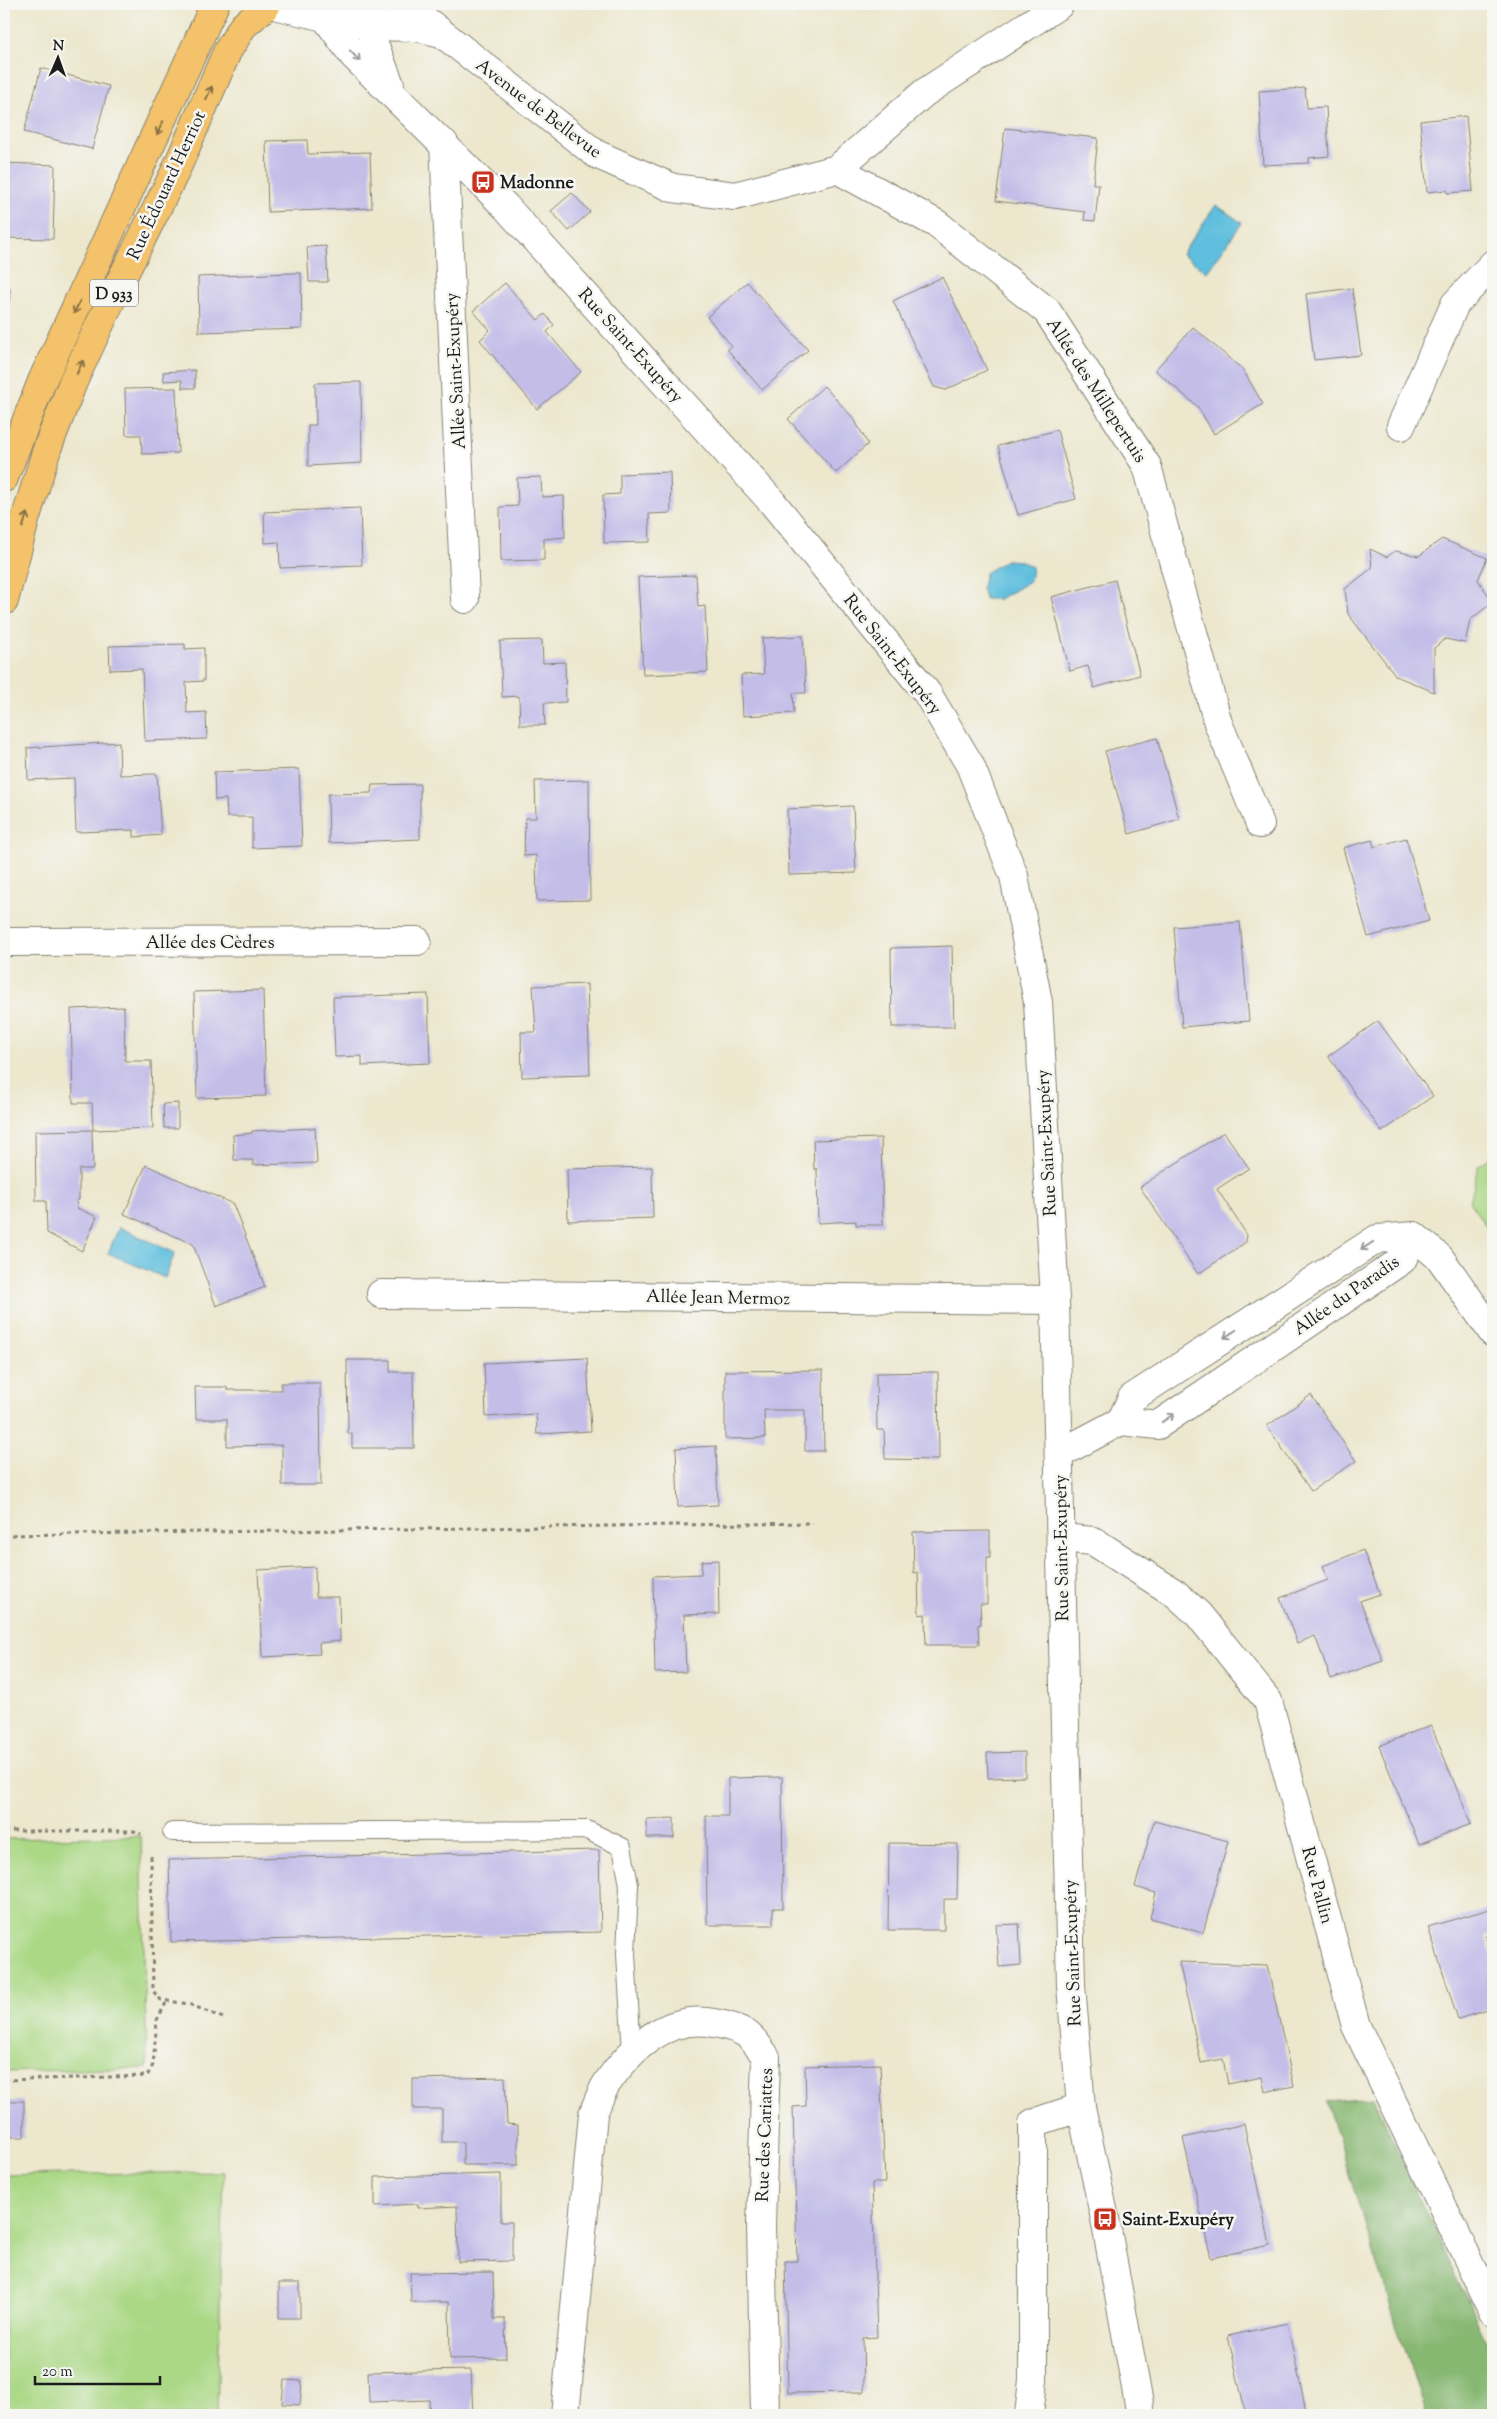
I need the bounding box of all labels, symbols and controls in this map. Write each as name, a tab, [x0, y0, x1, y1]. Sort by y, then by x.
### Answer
north arrow	[32, 32, 82, 82]
text: N	[52, 37, 64, 57]
one-way arrow	[349, 49, 361, 62]
street label: Avenue de Bellevue	[469, 53, 606, 166]
one-way arrow	[204, 86, 214, 101]
street label: Rue Édouard Herriot	[122, 107, 214, 265]
one-way arrow	[154, 120, 164, 135]
bus stop icon: Madonne	[470, 169, 496, 195]
place label: Madonne	[500, 171, 575, 197]
road number: D 933	[90, 280, 138, 306]
street label: Rue Saint-Exupéry	[571, 283, 688, 410]
street label: Allée Saint-Exupéry	[440, 292, 474, 450]
one-way arrow	[71, 299, 81, 314]
street label: Allée des Millepertuis	[1039, 314, 1152, 469]
one-way arrow	[76, 360, 86, 375]
one-way arrow	[21, 512, 31, 528]
street label: Rue Saint-Exupéry	[836, 589, 947, 721]
street label: Allée des Cèdres	[146, 931, 274, 957]
street label: Rue Saint-Exupéry	[1031, 1069, 1065, 1217]
one-way arrow	[1360, 1241, 1374, 1251]
street label: Allée du Paradis	[1289, 1250, 1406, 1343]
street label: Allée Jean Mermoz	[646, 1285, 790, 1313]
one-way arrow	[1224, 1329, 1238, 1339]
one-way arrow	[1161, 1413, 1175, 1423]
street label: Rue Saint-Exupéry	[1049, 1474, 1077, 1622]
street label: Rue Pallin	[1293, 1844, 1339, 1927]
street label: Rue Saint-Exupéry	[1058, 1879, 1090, 2027]
street label: Rue des Cariattes	[751, 2067, 781, 2203]
bus stop icon: Saint-Exupéry	[1092, 2206, 1118, 2232]
place label: Saint-Exupéry	[1122, 2208, 1234, 2234]
scale bar	[35, 2354, 160, 2386]
text: 20 m	[42, 2362, 73, 2383]

